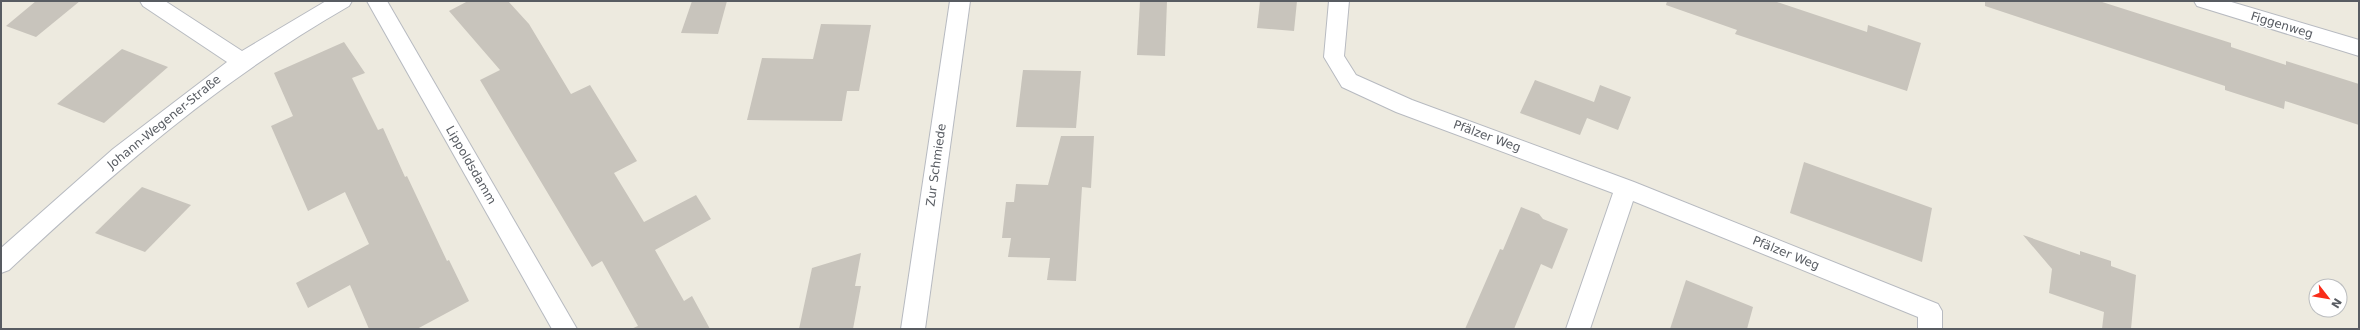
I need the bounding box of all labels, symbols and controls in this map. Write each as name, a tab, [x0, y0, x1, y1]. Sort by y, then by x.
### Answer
street label: Figgenweg	[2249, 9, 2315, 41]
street label: Johann-Wegener-Straße	[104, 72, 223, 173]
street label: Pfälzer Weg	[1451, 117, 1523, 155]
street label: Lippoldsdamm	[443, 123, 499, 207]
street label: Zur Schmiede	[923, 123, 949, 207]
street label: Pfälzer Weg	[1751, 233, 1821, 273]
north arrow	[2308, 278, 2348, 318]
text: N	[2328, 296, 2344, 310]

